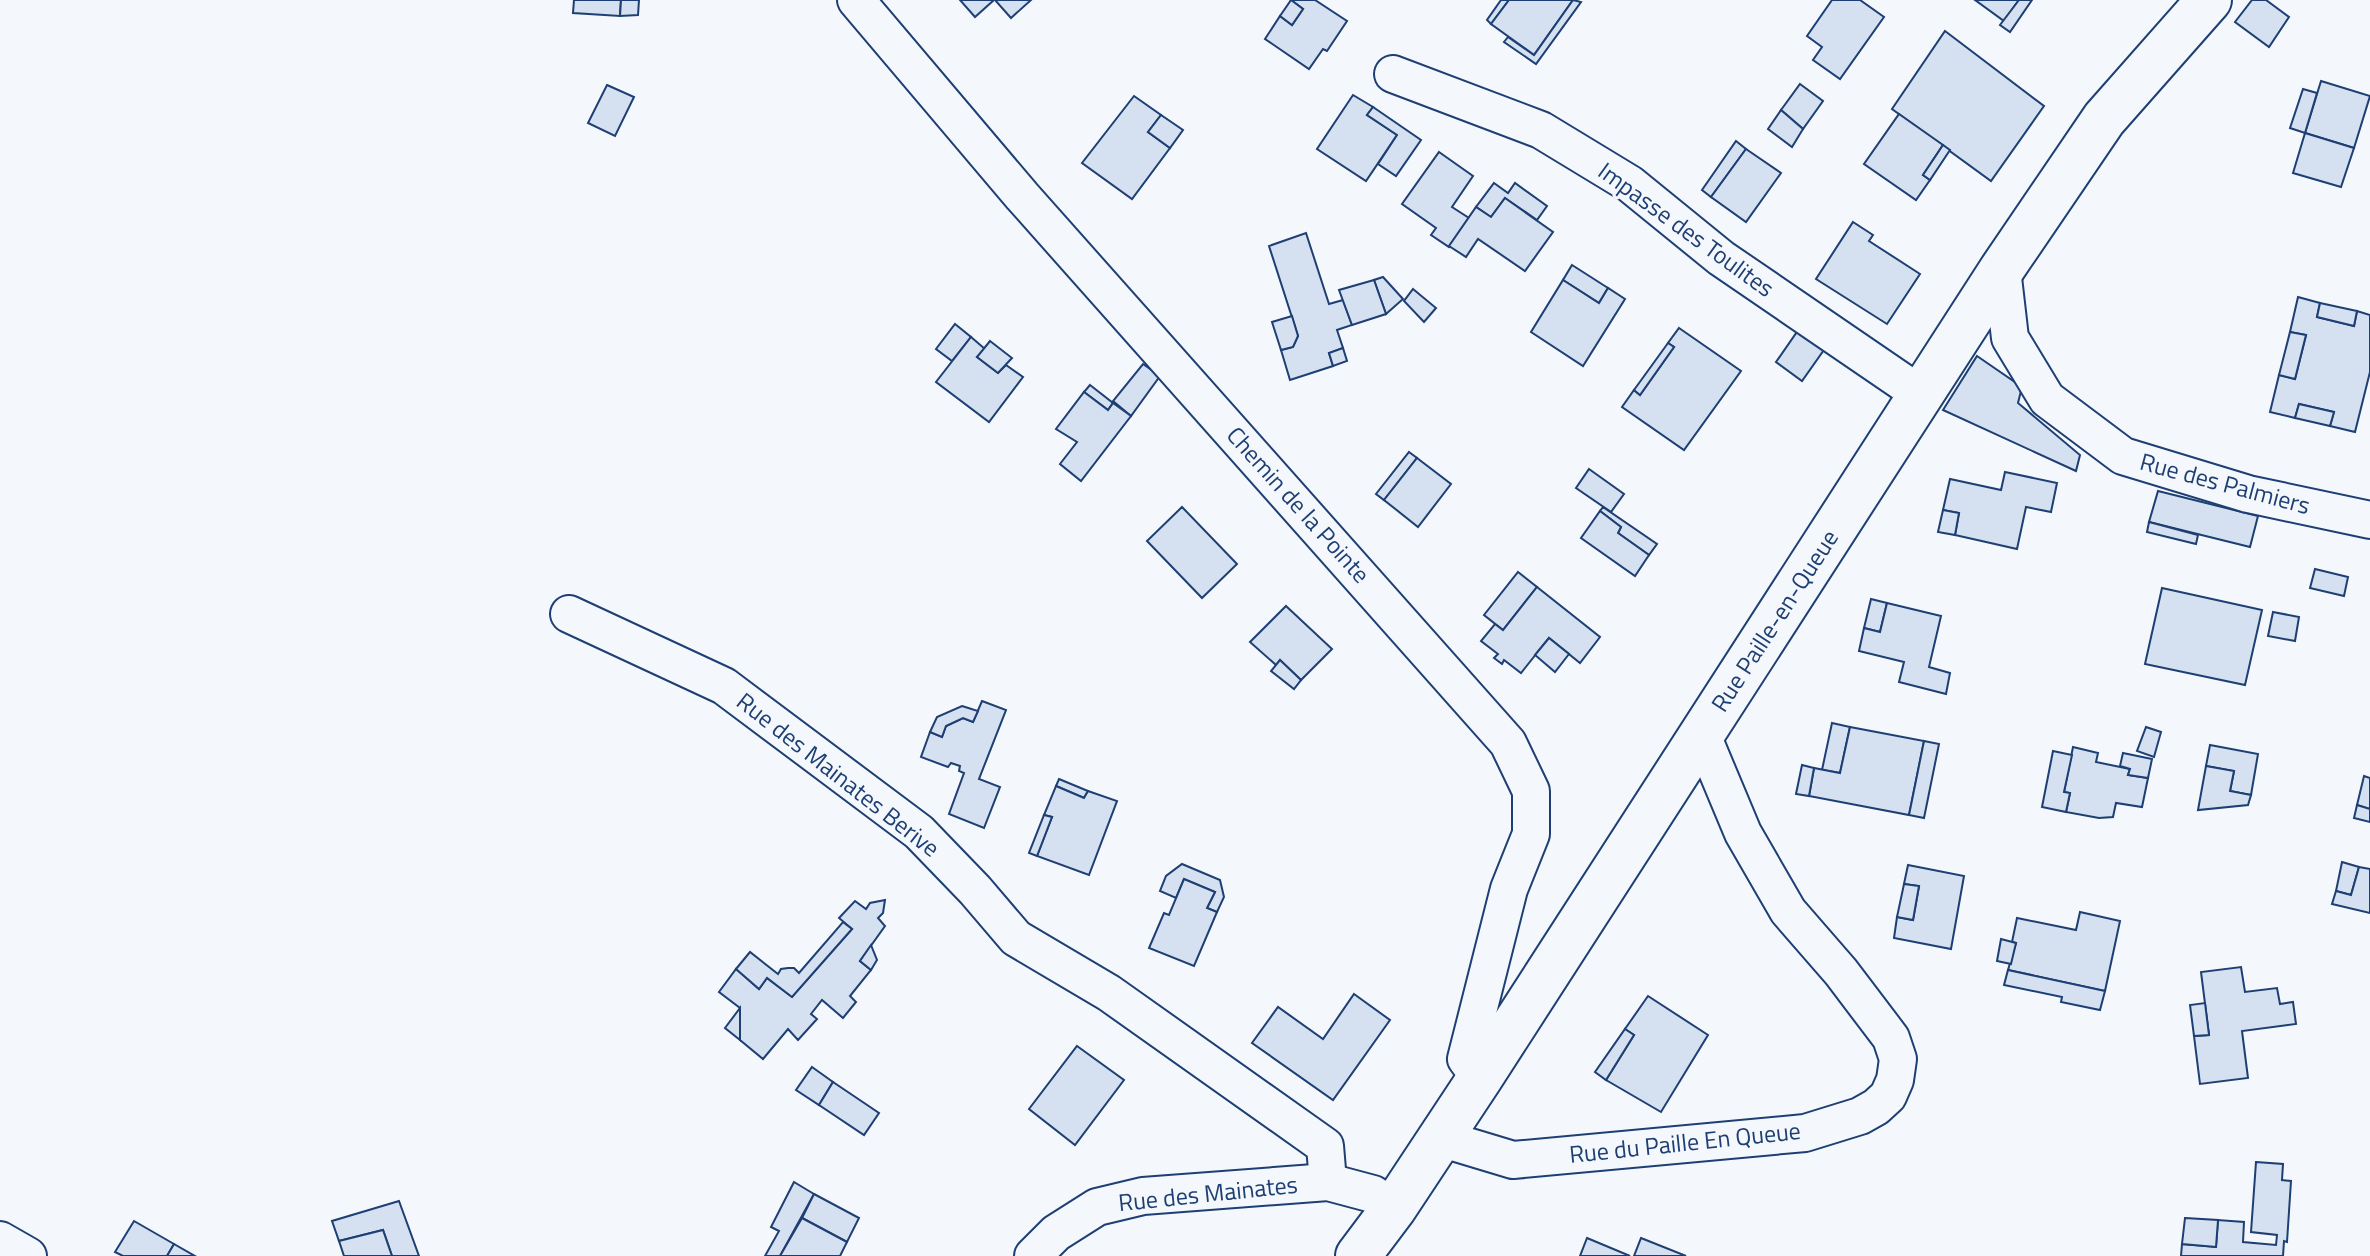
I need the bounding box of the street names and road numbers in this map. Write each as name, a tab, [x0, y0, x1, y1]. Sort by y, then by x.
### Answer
street label: Impasse des Toulites	[1591, 153, 1782, 305]
street label: Chemin de la Pointe	[1218, 418, 1379, 591]
street label: Rue des Palmiers	[2136, 443, 2314, 523]
street label: Rue Paille-en-Queue	[1702, 522, 1847, 719]
street label: Rue des Mainates Berive	[729, 683, 948, 865]
street label: Rue du Paille En Queue	[1567, 1112, 1802, 1172]
street label: Rue des Mainates	[1116, 1166, 1299, 1220]

